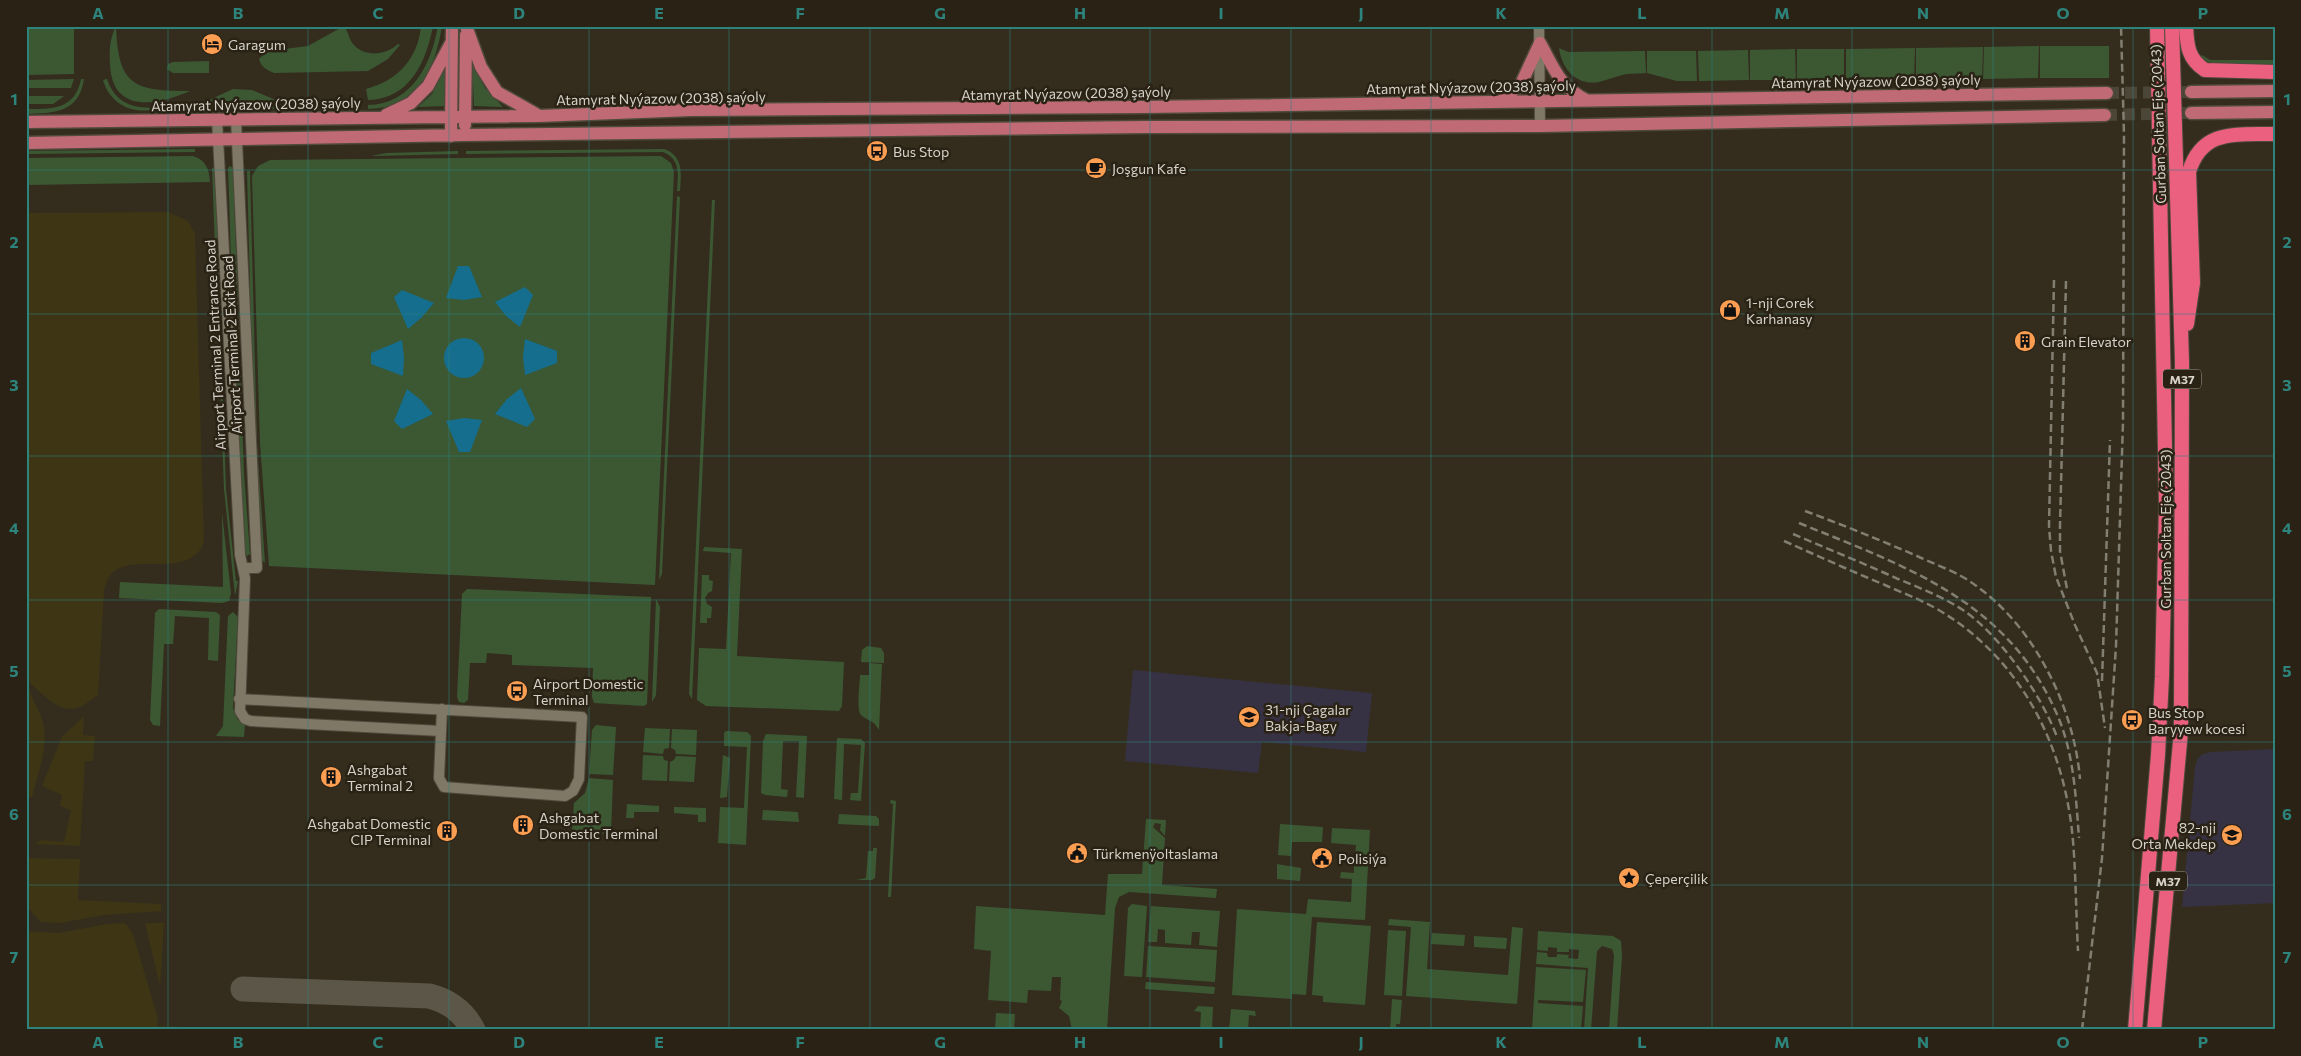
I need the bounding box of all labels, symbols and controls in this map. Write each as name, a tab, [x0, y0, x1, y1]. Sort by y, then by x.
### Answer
text: A	[92, 3, 104, 22]
text: B	[233, 3, 244, 22]
text: C	[373, 3, 384, 22]
text: D	[513, 3, 525, 22]
text: E	[654, 3, 664, 22]
text: F	[795, 3, 805, 22]
text: G	[934, 3, 946, 22]
text: H	[1074, 3, 1086, 22]
text: I	[1218, 3, 1224, 22]
text: J	[1358, 3, 1364, 22]
text: K	[1495, 3, 1507, 22]
text: L	[1637, 3, 1647, 22]
text: M	[1774, 3, 1790, 22]
text: N	[1917, 3, 1929, 22]
text: O	[2056, 3, 2070, 22]
text: P	[2198, 3, 2208, 22]
hotel icon: Garagum	[200, 32, 224, 56]
place label: Garagum	[228, 36, 286, 53]
street label: Gurban Soltan Eje (2043)	[2147, 44, 2169, 204]
street label: Atamyrat Nyýazow (2038) şaýoly	[1771, 71, 1981, 91]
street label: Atamyrat Nyýazow (2038) şaýoly	[1366, 77, 1576, 97]
street label: Atamyrat Nyýazow (2038) şaýoly	[961, 83, 1171, 103]
street label: Atamyrat Nyýazow (2038) şaýoly	[556, 88, 766, 108]
text: 1	[10, 89, 18, 108]
text: 1	[2283, 89, 2291, 108]
street label: Atamyrat Nyýazow (2038) şaýoly	[151, 94, 361, 114]
bus stop icon: Bus Stop	[865, 139, 889, 163]
place label: Bus Stop	[893, 143, 949, 160]
cafe icon: Joşgun Kafe	[1084, 156, 1108, 180]
place label: Joşgun Kafe	[1112, 160, 1186, 177]
text: 2	[9, 232, 19, 251]
text: 2	[2282, 232, 2292, 251]
street label: Airport Terminal 2 Entrance Road	[201, 239, 229, 451]
street label: Airport Terminal 2 Exit Road	[219, 255, 245, 435]
place label: 1-nji Corek Karhanasy	[1746, 294, 1814, 327]
shop icon: 1-nji Corek Karhanasy	[1718, 298, 1742, 322]
building icon: Grain Elevator	[2013, 329, 2037, 353]
place label: Grain Elevator	[2041, 333, 2132, 350]
road number: M37	[2163, 369, 2201, 388]
text: 3	[9, 375, 19, 394]
text: 3	[2282, 375, 2292, 394]
street label: Gurban Soltan Eje (2043)	[2157, 449, 2174, 609]
text: 4	[9, 518, 19, 537]
text: 4	[2282, 518, 2292, 537]
text: 5	[9, 661, 19, 680]
text: 5	[2282, 661, 2292, 680]
place label: Airport Domestic Terminal	[533, 675, 643, 708]
bus stop icon: Airport Domestic Terminal	[505, 679, 529, 703]
place label: 31-nji Çagalar Bakja-Bagy	[1265, 701, 1351, 734]
place label: Bus Stop Baryyew kocesi	[2148, 704, 2245, 737]
school or university icon: 31-nji Çagalar Bakja-Bagy	[1237, 705, 1261, 729]
bus stop icon: Bus Stop Baryyew kocesi	[2120, 708, 2144, 732]
place label: Ashgabat Terminal 2	[347, 761, 413, 794]
building icon: Ashgabat Terminal 2	[319, 765, 343, 789]
text: 6	[9, 804, 19, 823]
text: 6	[2282, 804, 2292, 823]
place label: Ashgabat Domestic Terminal	[539, 809, 658, 842]
building icon: Ashgabat Domestic Terminal	[511, 813, 535, 837]
place label: Ashgabat Domestic CIP Terminal	[307, 815, 431, 848]
building icon: Ashgabat Domestic CIP Terminal	[435, 819, 459, 843]
place label: 82-nji Orta Mekdep	[2131, 819, 2216, 852]
school or university icon: 82-nji Orta Mekdep	[2220, 823, 2244, 847]
public building icon: Türkmenÿoltaslama	[1065, 841, 1089, 865]
place label: Türkmenÿoltaslama	[1093, 845, 1218, 862]
public building icon: Polisiýa	[1310, 846, 1334, 870]
place label: Polisiýa	[1338, 850, 1386, 867]
place icon: Çeperçilik	[1617, 866, 1641, 890]
place label: Çeperçilik	[1645, 870, 1709, 887]
road number: M37	[2149, 871, 2187, 890]
text: 7	[10, 947, 19, 966]
text: 7	[2283, 947, 2292, 966]
text: A	[92, 1032, 104, 1051]
text: B	[233, 1032, 244, 1051]
text: C	[373, 1032, 384, 1051]
text: D	[513, 1032, 525, 1051]
text: E	[654, 1032, 664, 1051]
text: F	[795, 1032, 805, 1051]
text: G	[934, 1032, 946, 1051]
text: H	[1074, 1032, 1086, 1051]
text: I	[1218, 1032, 1224, 1051]
text: J	[1358, 1032, 1364, 1051]
text: K	[1495, 1032, 1507, 1051]
text: L	[1637, 1032, 1647, 1051]
text: M	[1774, 1032, 1790, 1051]
text: N	[1917, 1032, 1929, 1051]
text: O	[2056, 1032, 2070, 1051]
text: P	[2198, 1032, 2208, 1051]

